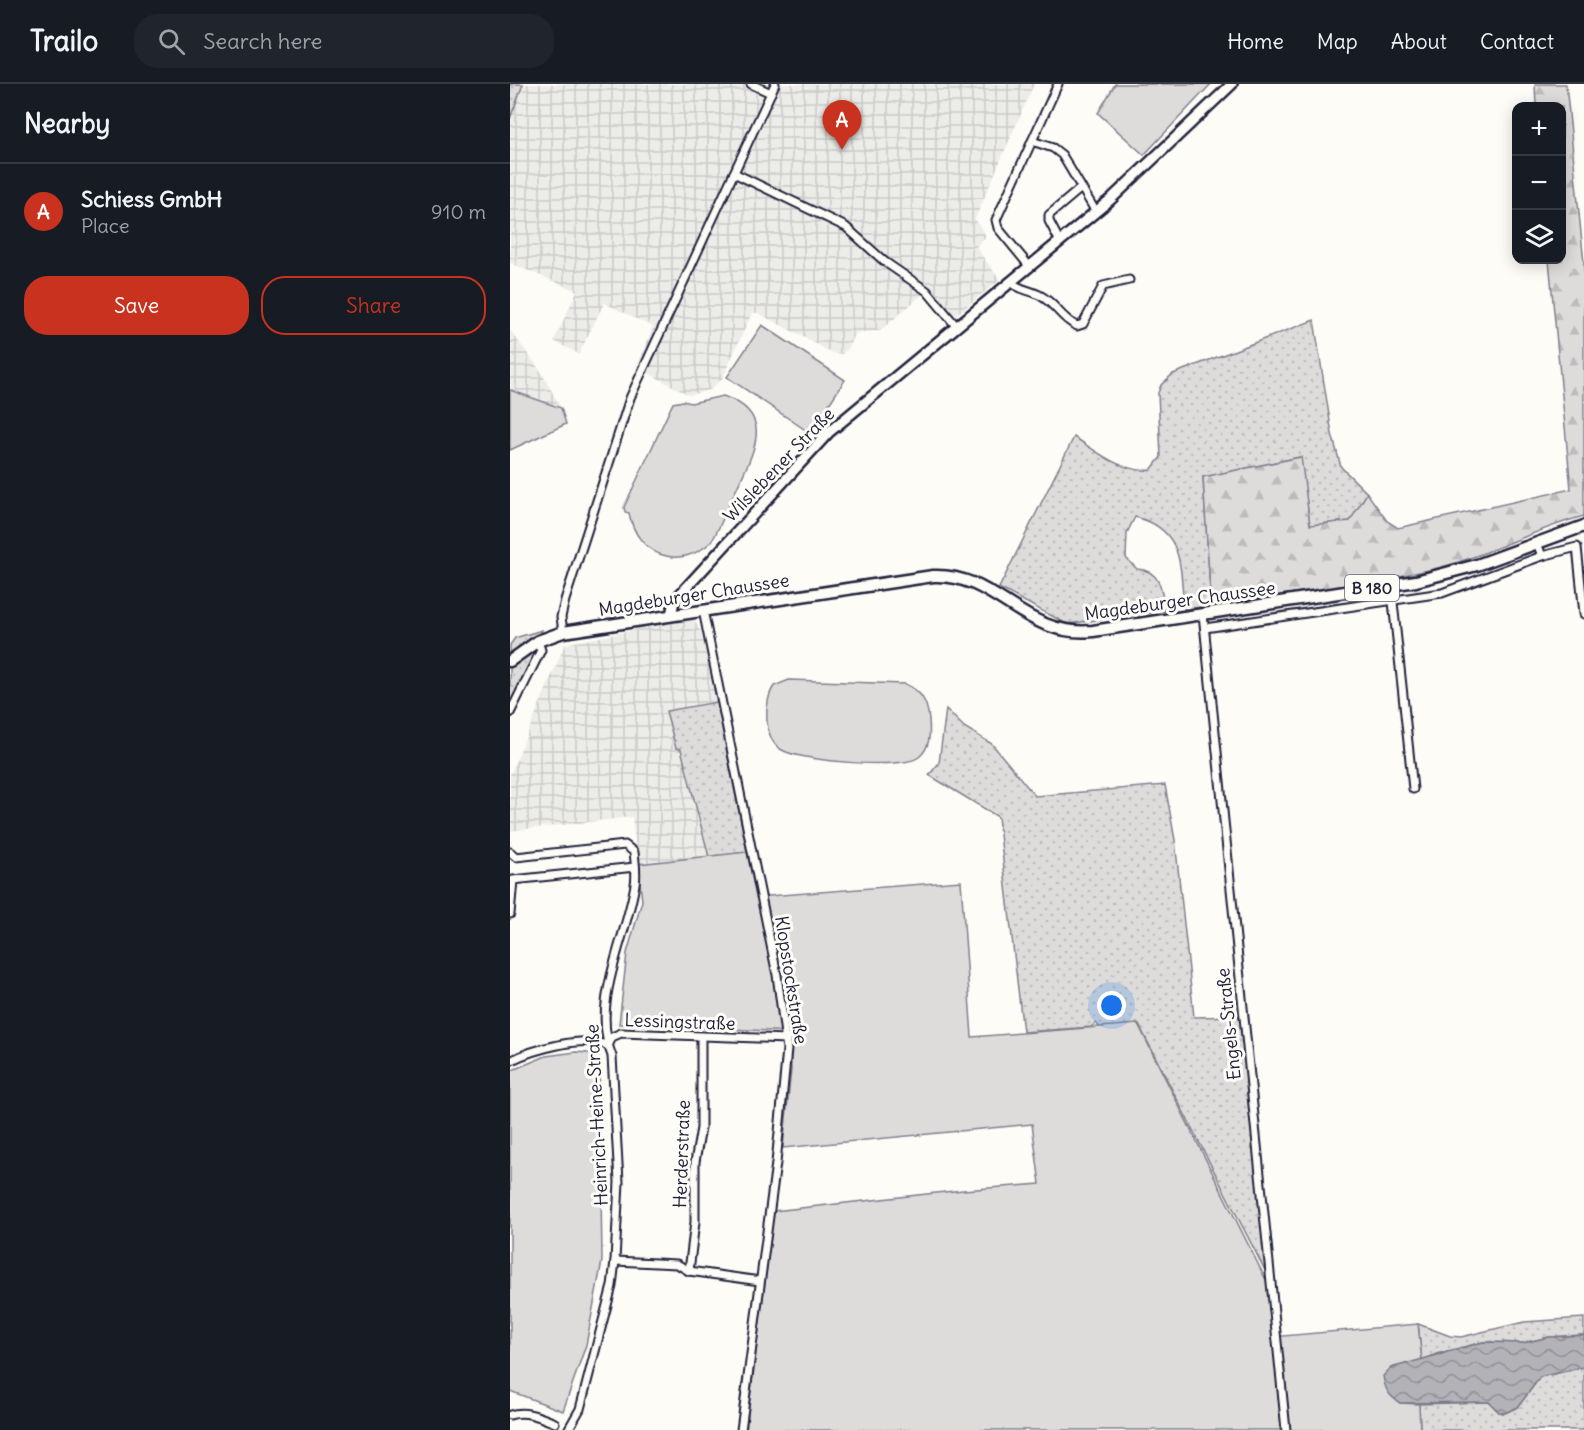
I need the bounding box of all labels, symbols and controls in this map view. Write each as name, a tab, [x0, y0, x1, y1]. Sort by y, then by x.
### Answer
search box	[134, 14, 554, 68]
text: Trailo	[30, 23, 98, 59]
icon: search	[155, 25, 188, 58]
text: Search here	[203, 27, 322, 55]
text: Home	[1227, 28, 1284, 55]
text: Map	[1317, 28, 1358, 55]
text: About	[1391, 28, 1447, 55]
text: Contact	[1480, 28, 1554, 55]
pin: A	[822, 100, 862, 150]
map controls	[1512, 102, 1566, 264]
button: +	[1512, 102, 1566, 156]
text: Nearby	[24, 107, 110, 140]
button: −	[1512, 156, 1566, 210]
text: Schiess GmbH	[81, 185, 222, 213]
text: A	[37, 199, 50, 224]
text: 910 m	[431, 199, 486, 224]
button: layers	[1512, 210, 1566, 264]
text: Place	[81, 213, 129, 238]
button: Save	[24, 276, 249, 335]
button: Share	[261, 276, 486, 335]
street label: Wilslebener Straße	[718, 403, 839, 527]
street label: Magdeburger Chaussee	[597, 568, 791, 621]
road number: B 180	[1345, 575, 1399, 601]
street label: Magdeburger Chaussee	[1083, 576, 1277, 625]
street label: Klopstockstraße	[770, 914, 813, 1046]
street label: Engels-Straße	[1211, 967, 1246, 1081]
your location	[1097, 991, 1126, 1020]
street label: Lessingstraße	[624, 1008, 736, 1035]
street label: Heinrich-Heine-Straße	[580, 1024, 613, 1206]
street label: Herderstraße	[668, 1099, 695, 1209]

